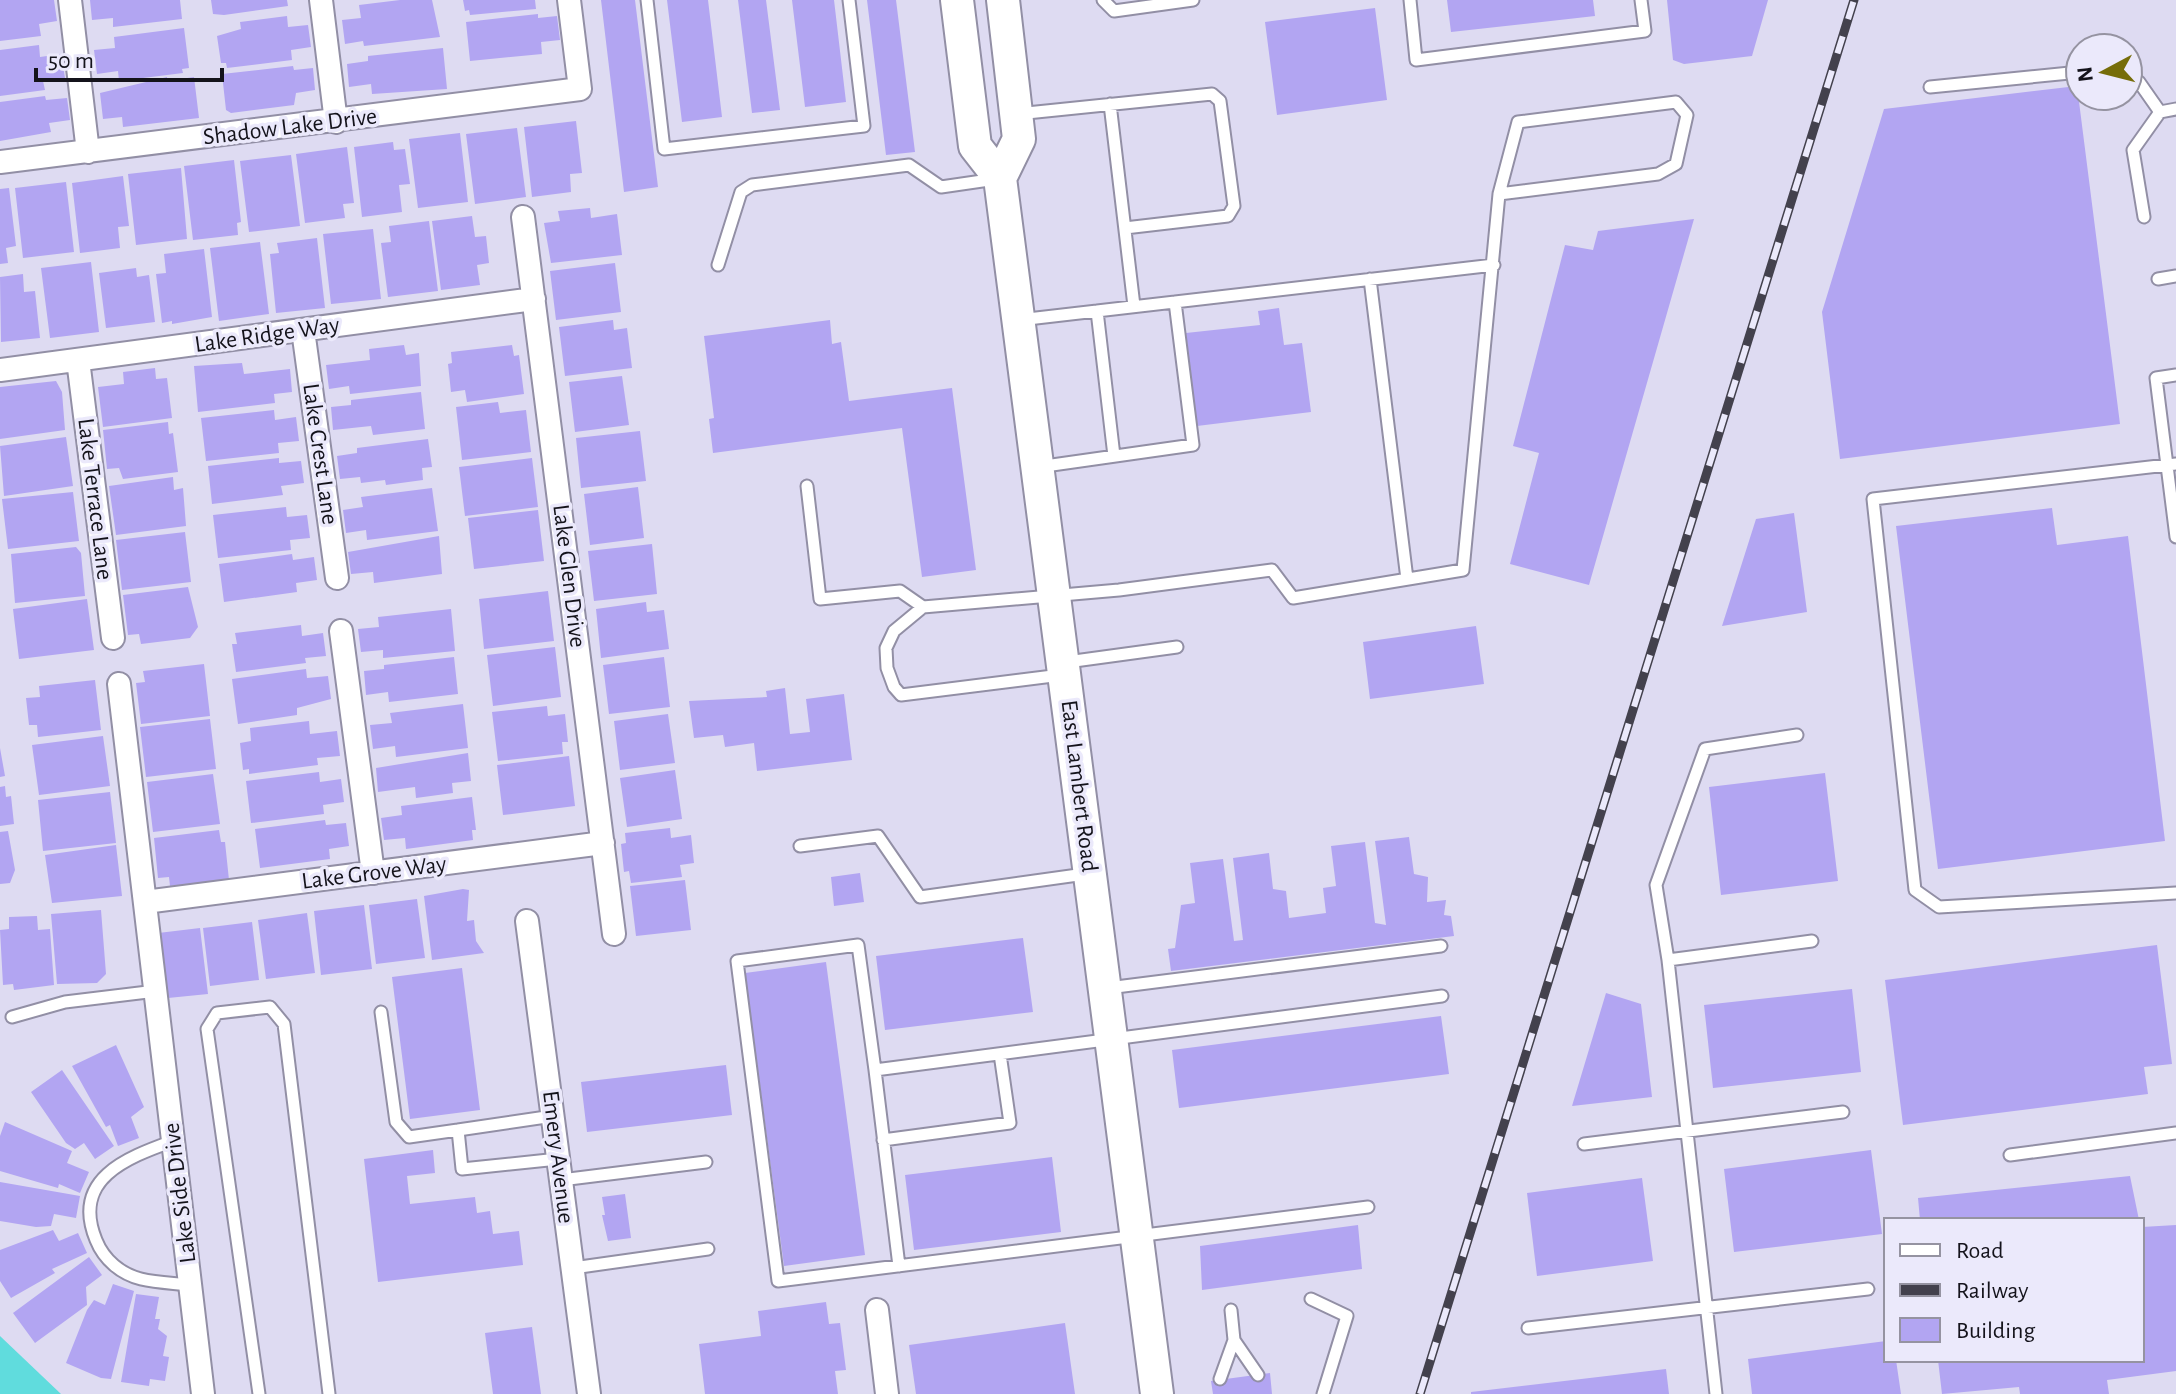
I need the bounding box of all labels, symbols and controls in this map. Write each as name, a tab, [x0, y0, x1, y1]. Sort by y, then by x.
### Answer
scale bar	[36, 32, 222, 82]
north arrow	[2064, 32, 2144, 112]
text: 50 m	[48, 49, 94, 73]
text: N	[2073, 65, 2097, 83]
street label: Shadow Lake Drive	[202, 104, 378, 150]
street label: Lake Ridge Way	[193, 313, 341, 357]
street label: Lake Crest Lane	[298, 382, 342, 526]
street label: Lake Terrace Lane	[73, 417, 117, 581]
street label: Lake Glen Drive	[548, 503, 590, 649]
street label: East Lambert Road	[1057, 699, 1101, 873]
street label: Lake Grove Way	[300, 852, 448, 894]
street label: Emery Avenue	[538, 1089, 578, 1225]
street label: Lake Side Drive	[159, 1121, 201, 1265]
legend	[1884, 1218, 2144, 1362]
text: Road	[1956, 1239, 2004, 1263]
text: Railway	[1956, 1279, 2028, 1303]
text: Building	[1956, 1319, 2035, 1343]

